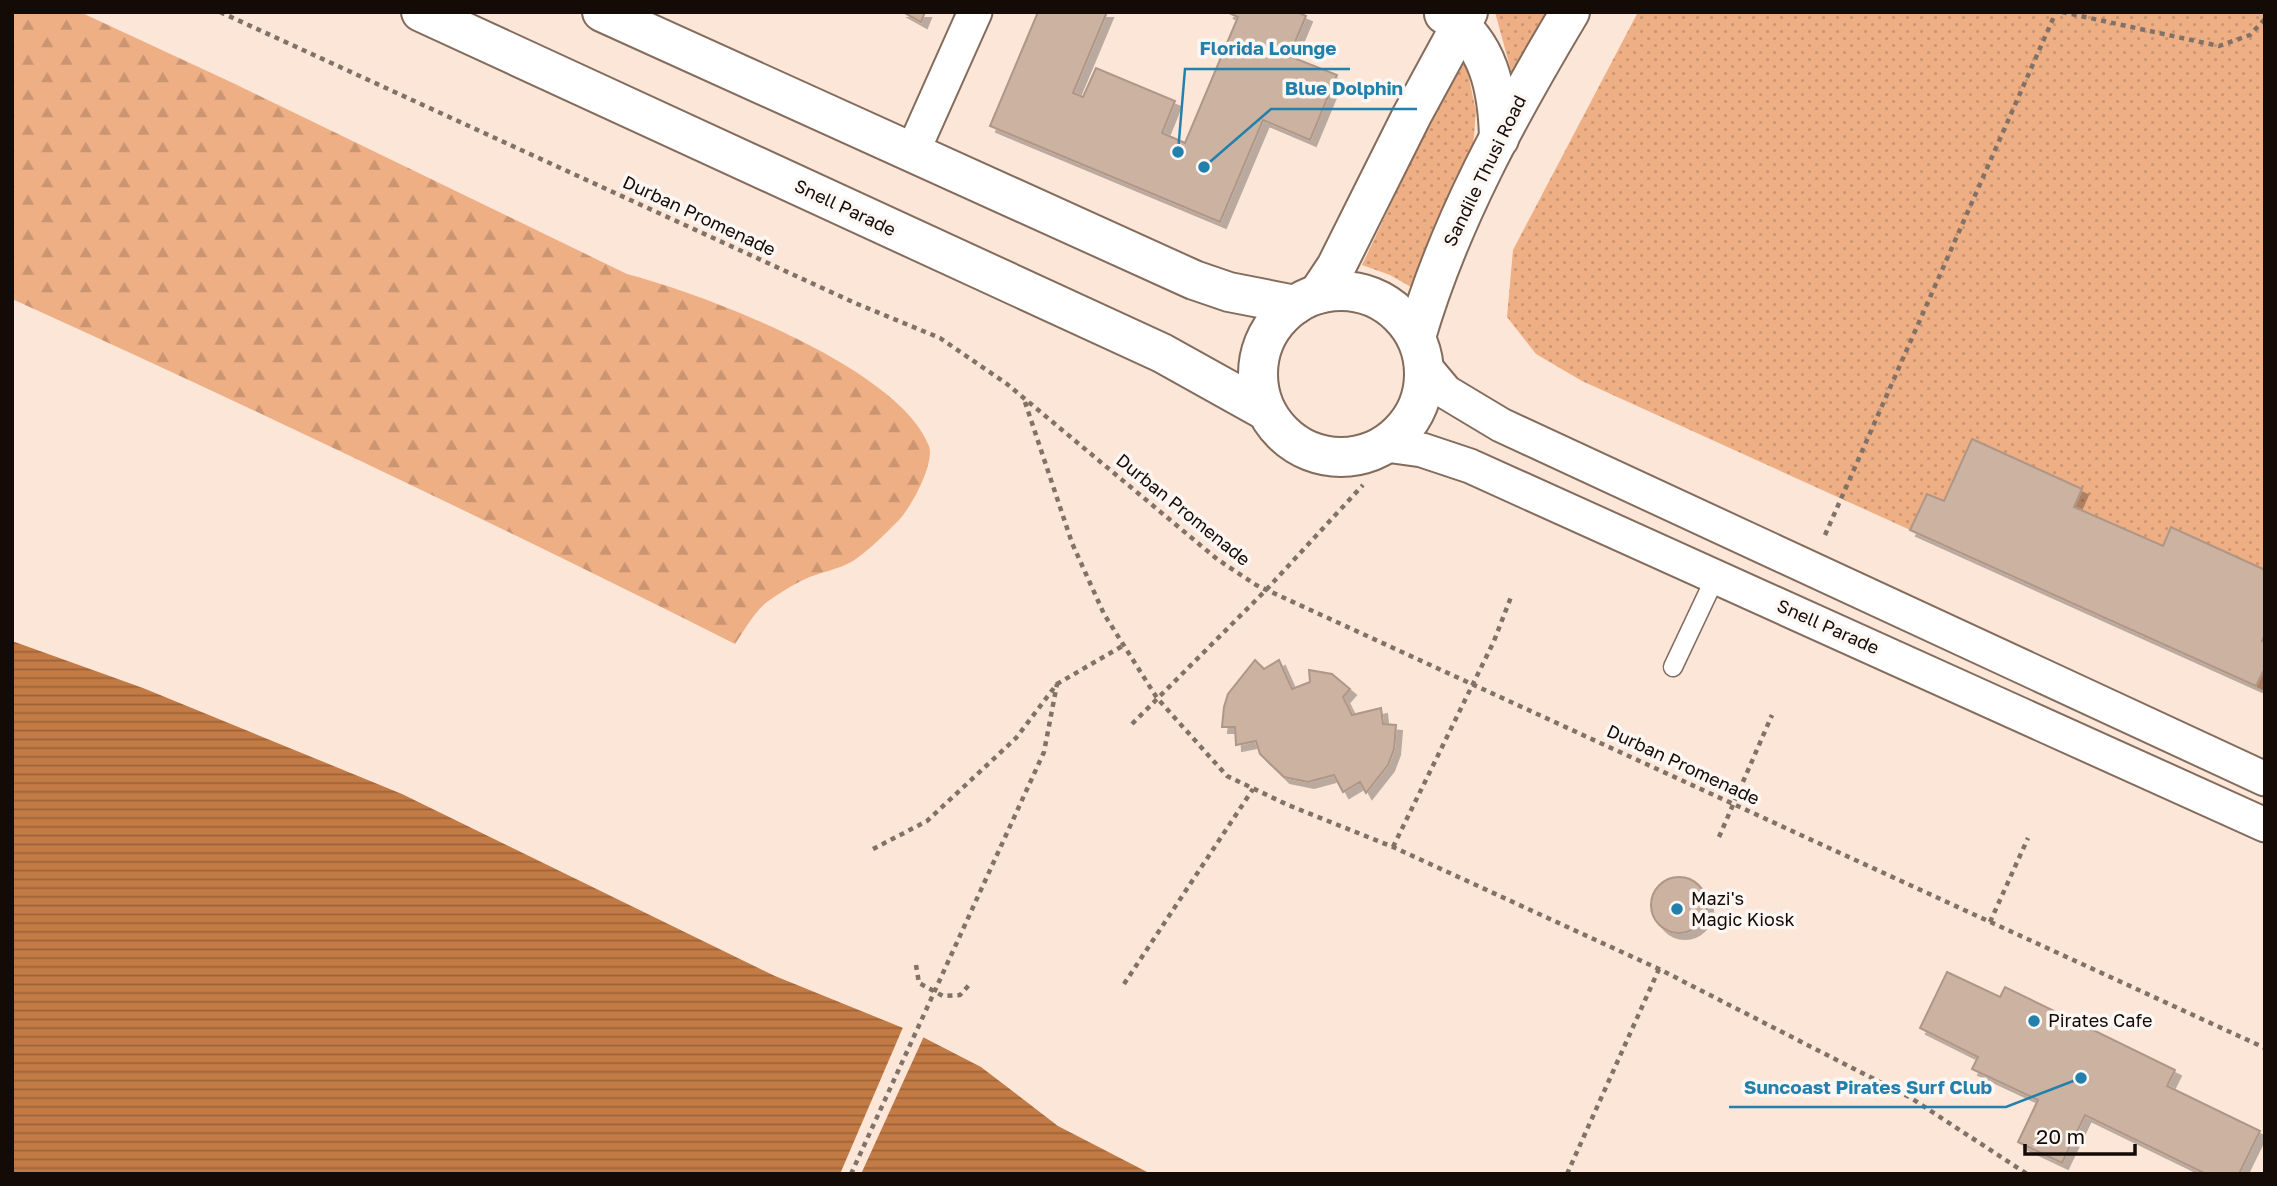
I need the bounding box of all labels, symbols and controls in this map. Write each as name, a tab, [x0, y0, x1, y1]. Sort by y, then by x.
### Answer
callout: Florida Lounge	[1185, 29, 1350, 69]
text: Florida Lounge	[1200, 36, 1336, 59]
callout: Blue Dolphin	[1271, 69, 1417, 109]
text: Blue Dolphin	[1285, 76, 1403, 99]
street label: Sandile Thusi Road	[1438, 91, 1530, 250]
street label: Durban Promenade	[620, 170, 779, 260]
street label: Snell Parade	[791, 174, 900, 240]
street label: Durban Promenade	[1112, 448, 1255, 570]
street label: Snell Parade	[1774, 594, 1883, 658]
street label: Durban Promenade	[1604, 719, 1763, 809]
place label: Mazi's Magic Kiosk	[1691, 887, 1795, 930]
marker: Mazi's Magic Kiosk	[1669, 901, 1685, 917]
place label: Pirates Cafe	[2048, 1009, 2152, 1031]
marker: Pirates Cafe	[2026, 1013, 2042, 1029]
callout: Suncoast Pirates Surf Club	[1729, 1067, 2006, 1107]
text: Suncoast Pirates Surf Club	[1744, 1075, 1993, 1098]
scale bar	[2025, 1112, 2135, 1156]
text: 20 m	[2036, 1123, 2085, 1149]

